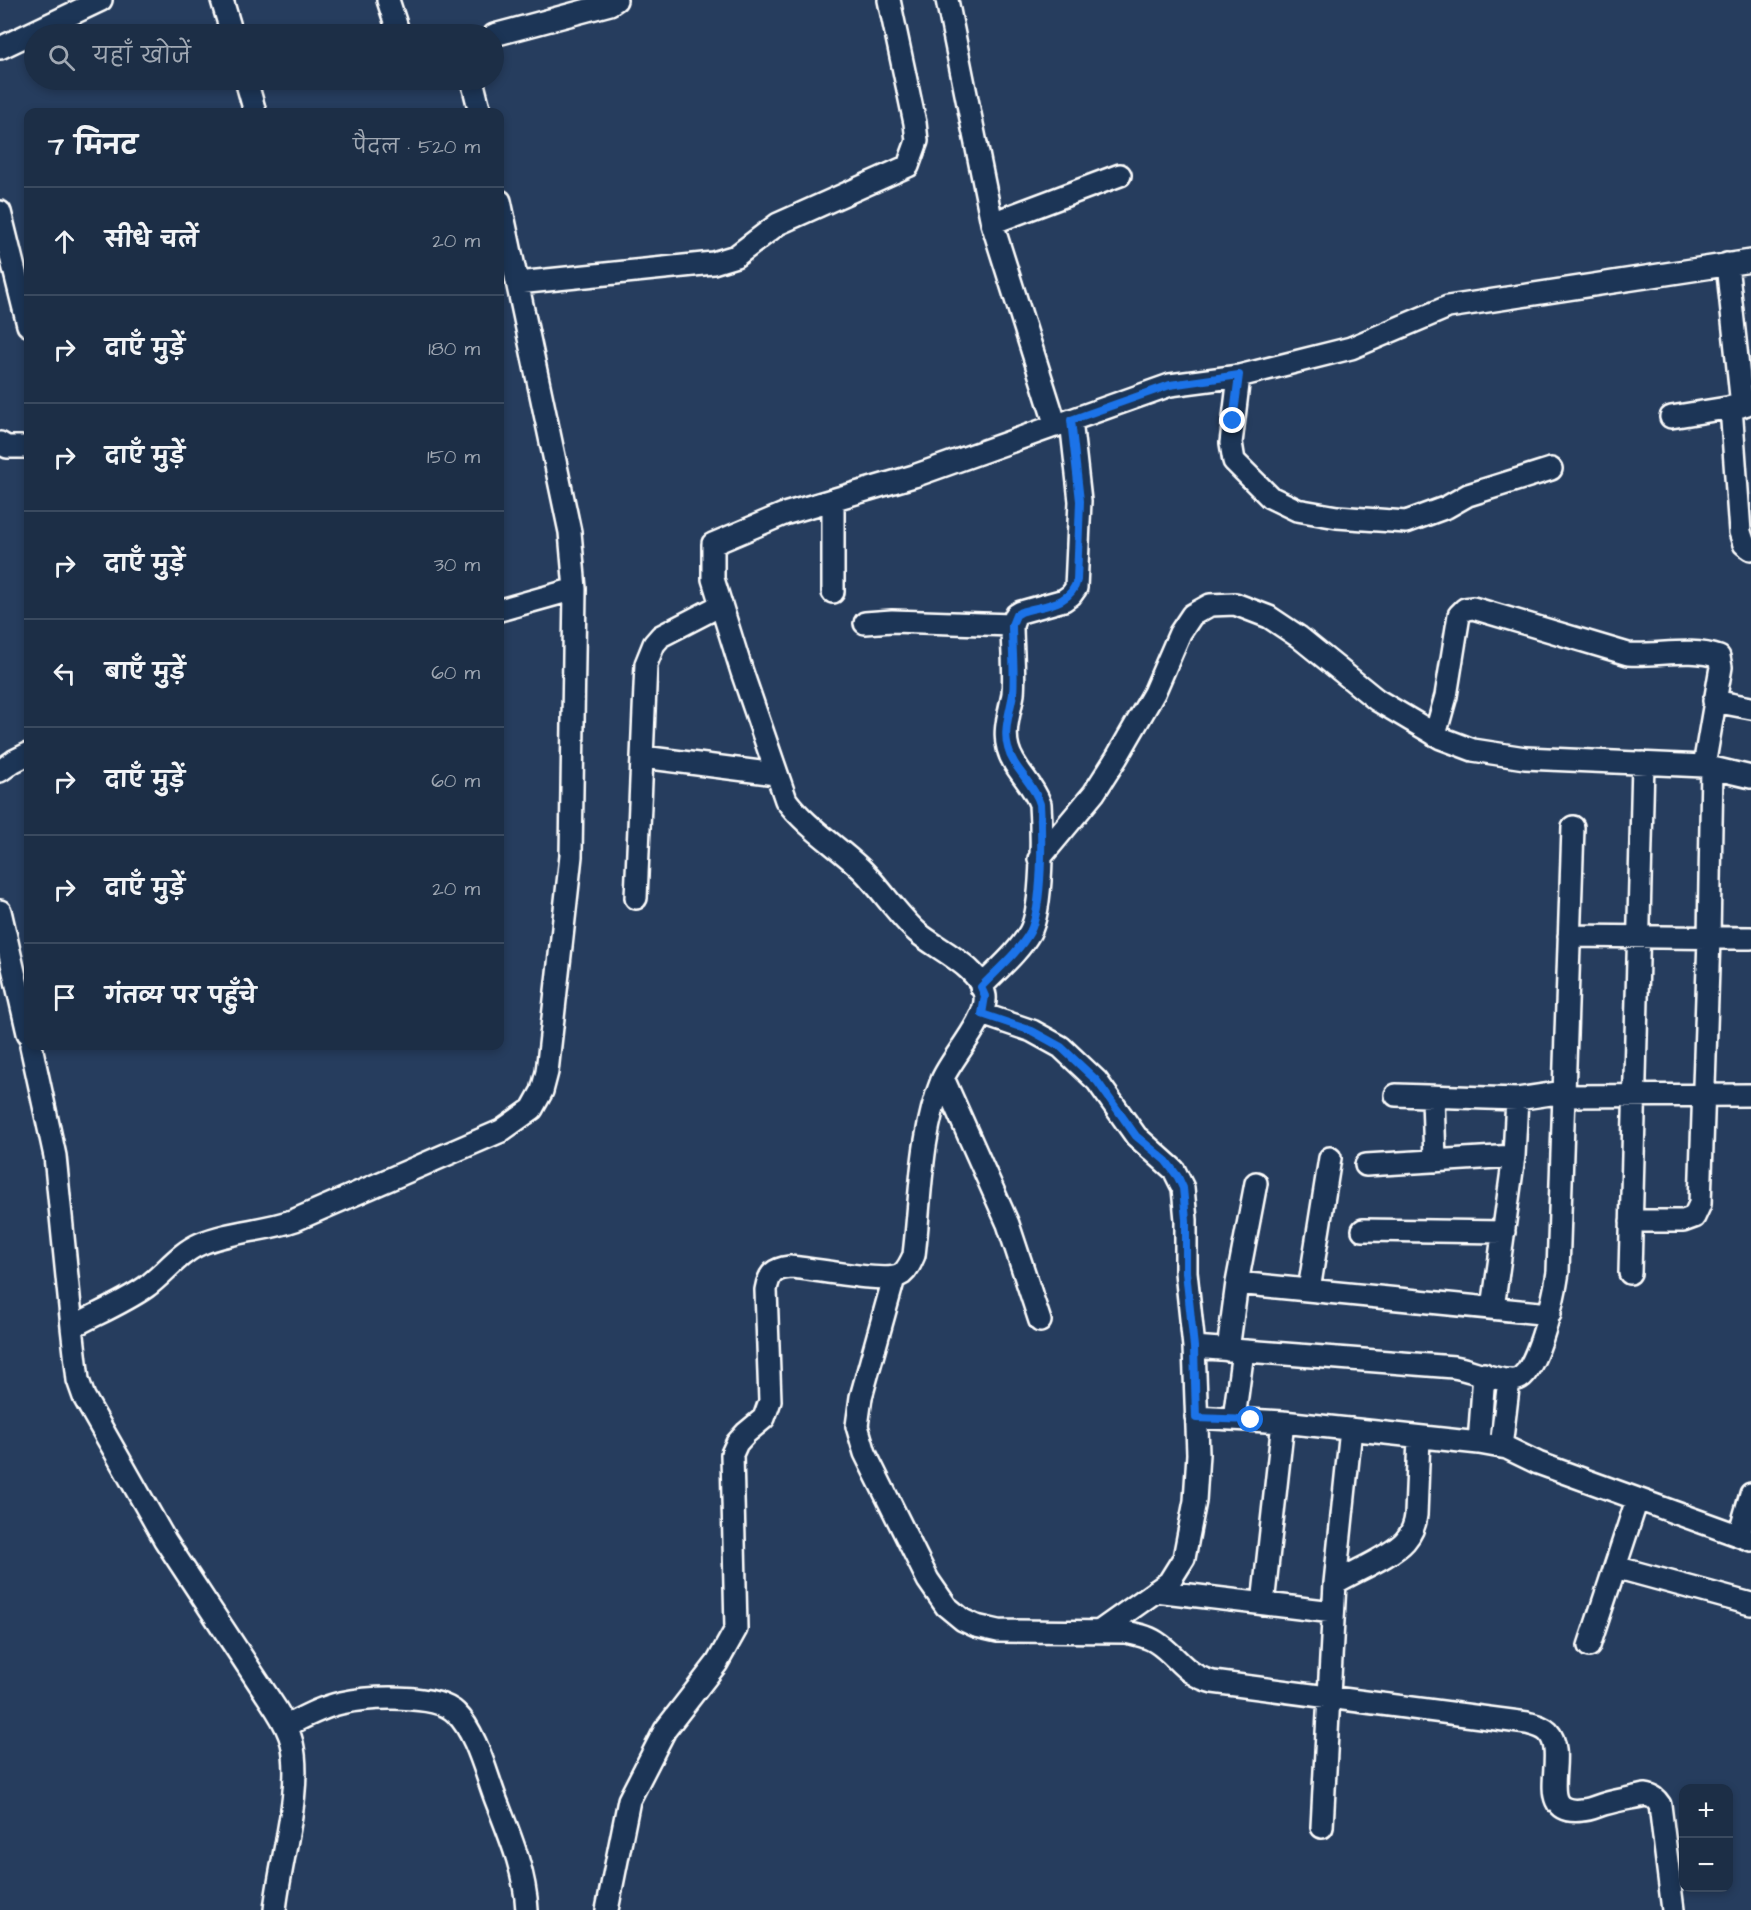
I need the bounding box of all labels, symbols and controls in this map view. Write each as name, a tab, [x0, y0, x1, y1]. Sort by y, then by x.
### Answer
search box	[24, 24, 504, 90]
icon: search	[45, 41, 78, 74]
text: यहाँ खोजें	[93, 41, 191, 72]
text: 7 मिनट	[48, 128, 138, 164]
text: पैदल · 520 m	[353, 133, 480, 161]
icon: ahead	[48, 225, 81, 258]
text: सीधे चलें	[105, 225, 198, 256]
text: 20 m	[432, 227, 480, 255]
icon: right	[48, 333, 81, 366]
text: दाएँ मुड़ें	[105, 333, 185, 364]
text: 180 m	[428, 335, 480, 363]
route end	[1219, 407, 1245, 433]
icon: right	[48, 441, 81, 474]
text: दाएँ मुड़ें	[105, 441, 185, 472]
text: 150 m	[427, 443, 480, 471]
icon: right	[48, 549, 81, 582]
text: दाएँ मुड़ें	[105, 549, 185, 580]
text: 30 m	[434, 551, 480, 579]
icon: left	[48, 657, 81, 690]
text: बाएँ मुड़ें	[105, 657, 185, 688]
text: 60 m	[431, 659, 480, 687]
icon: right	[48, 765, 81, 798]
text: दाएँ मुड़ें	[105, 765, 185, 796]
text: 60 m	[431, 767, 480, 795]
icon: right	[48, 873, 81, 906]
text: दाएँ मुड़ें	[105, 873, 185, 904]
text: 20 m	[432, 875, 480, 903]
icon: arrive	[48, 981, 81, 1014]
text: गंतव्य पर पहुँचे	[105, 981, 256, 1012]
route start	[1237, 1406, 1263, 1432]
map controls	[1679, 1784, 1733, 1892]
button: +	[1679, 1784, 1733, 1838]
button: −	[1679, 1838, 1733, 1892]

